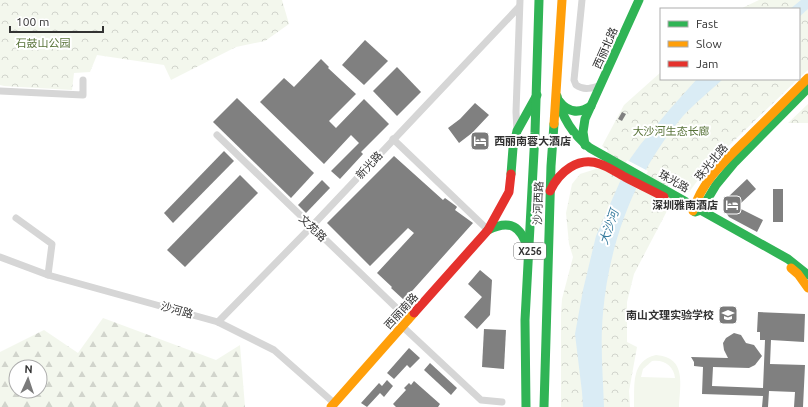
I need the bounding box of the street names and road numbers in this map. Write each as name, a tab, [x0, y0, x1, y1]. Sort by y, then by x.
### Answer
street label: 西丽北路	[591, 25, 619, 71]
street label: 珠光北路	[692, 141, 730, 183]
street label: 新光路	[353, 149, 385, 181]
street label: 珠光路	[657, 168, 691, 194]
street label: 沙河西路	[531, 181, 545, 225]
street label: 文苑路	[297, 212, 329, 244]
road number: X256	[514, 243, 546, 259]
street label: 西丽南路	[382, 291, 420, 331]
street label: 沙河路	[159, 300, 195, 320]

